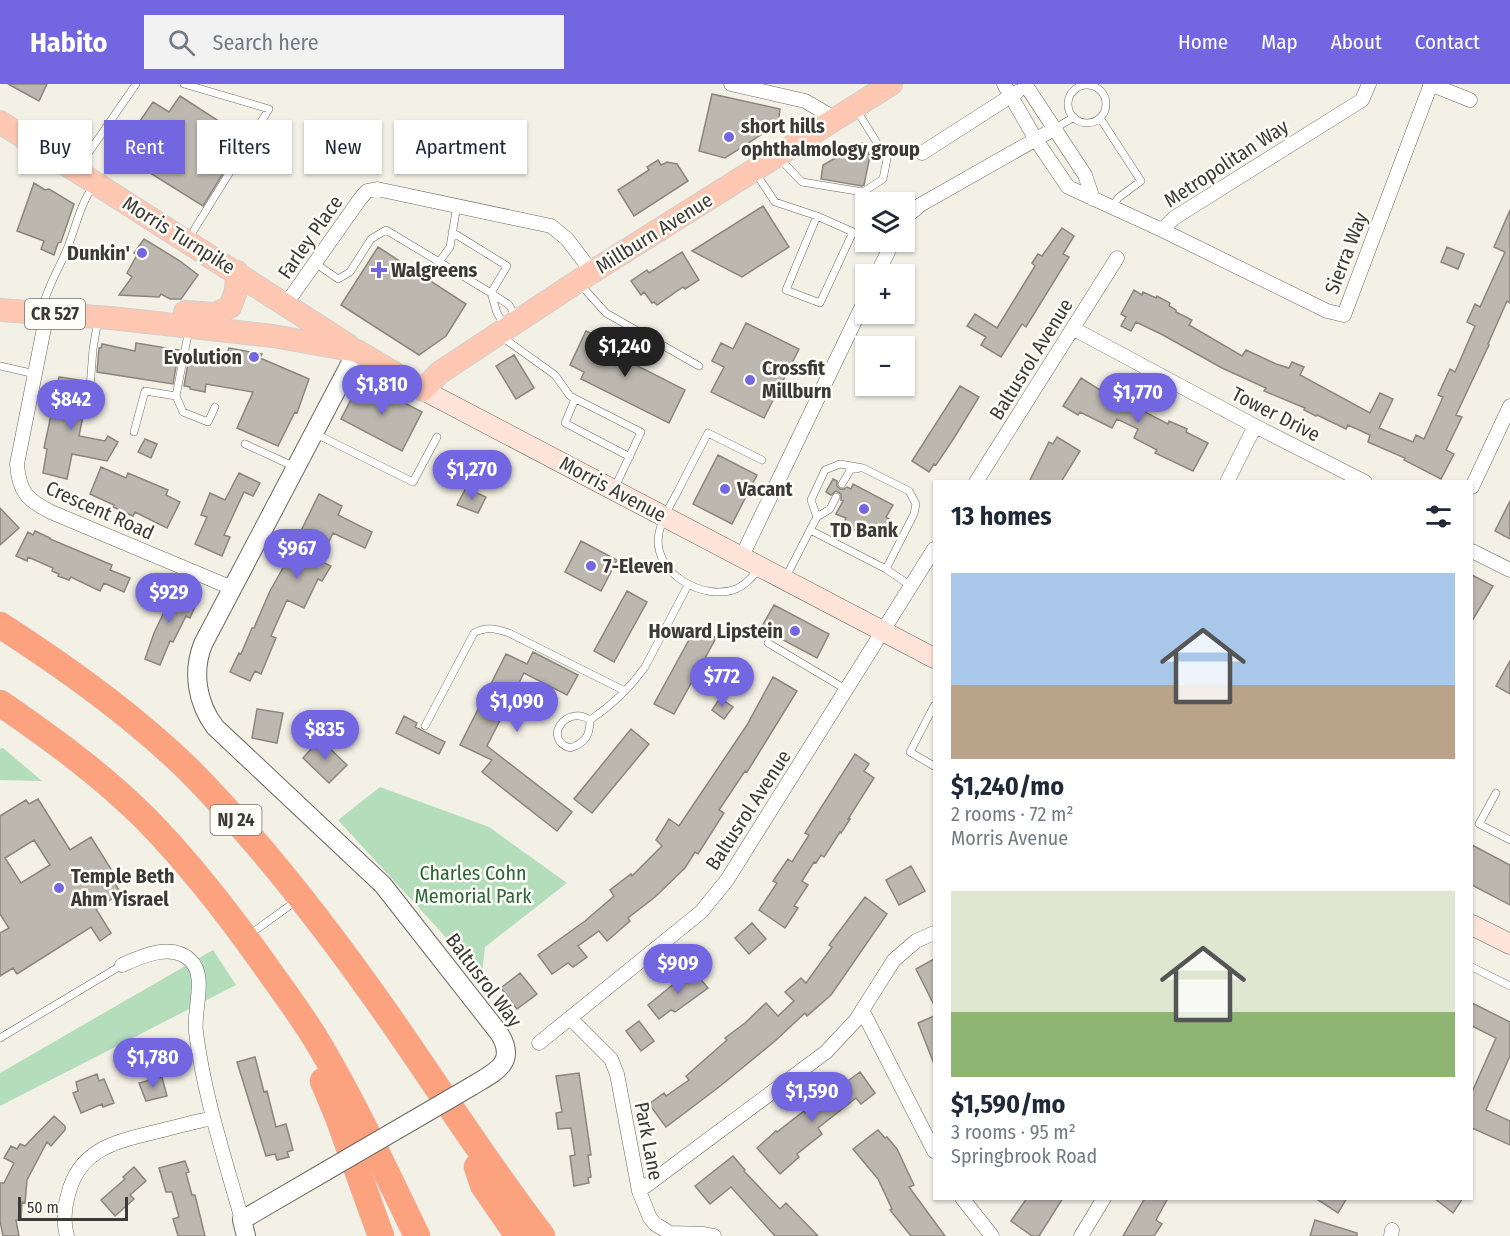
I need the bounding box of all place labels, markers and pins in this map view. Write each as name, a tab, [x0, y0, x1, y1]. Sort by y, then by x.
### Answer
place label: short hills ophthalmology group	[741, 114, 920, 161]
marker: short hills ophthalmology group	[722, 130, 736, 144]
place label: Dunkin'	[67, 241, 130, 265]
marker: Dunkin'	[135, 246, 149, 260]
place label: Walgreens	[391, 258, 477, 282]
marker: Walgreens	[372, 263, 386, 277]
pin: $1,240	[576, 327, 674, 378]
place label: Evolution	[164, 345, 242, 369]
marker: Evolution	[247, 350, 261, 364]
place label: Crossfit Millburn	[762, 356, 832, 403]
pin: $1,810	[333, 365, 431, 416]
marker: Crossfit Millburn	[743, 373, 757, 387]
pin: $1,770	[1089, 373, 1187, 424]
pin: $842	[35, 380, 107, 431]
pin: $1,270	[423, 450, 521, 501]
place label: Vacant	[736, 477, 794, 501]
marker: Vacant	[718, 482, 732, 496]
marker: TD Bank	[857, 502, 871, 516]
place label: TD Bank	[830, 518, 899, 542]
pin: $967	[261, 529, 333, 580]
place label: 7-Eleven	[603, 554, 674, 578]
marker: 7-Eleven	[584, 559, 598, 573]
pin: $929	[133, 573, 205, 624]
place label: Howard Lipstein	[649, 619, 783, 643]
marker: Howard Lipstein	[788, 624, 802, 638]
pin: $772	[686, 657, 758, 708]
pin: $1,090	[468, 682, 566, 733]
pin: $835	[289, 710, 361, 761]
place label: Temple Beth Ahm Yisrael	[70, 864, 174, 911]
marker: Temple Beth Ahm Yisrael	[52, 881, 66, 895]
pin: $909	[642, 944, 714, 995]
pin: $1,780	[104, 1038, 202, 1089]
pin: $1,590	[763, 1072, 861, 1123]

